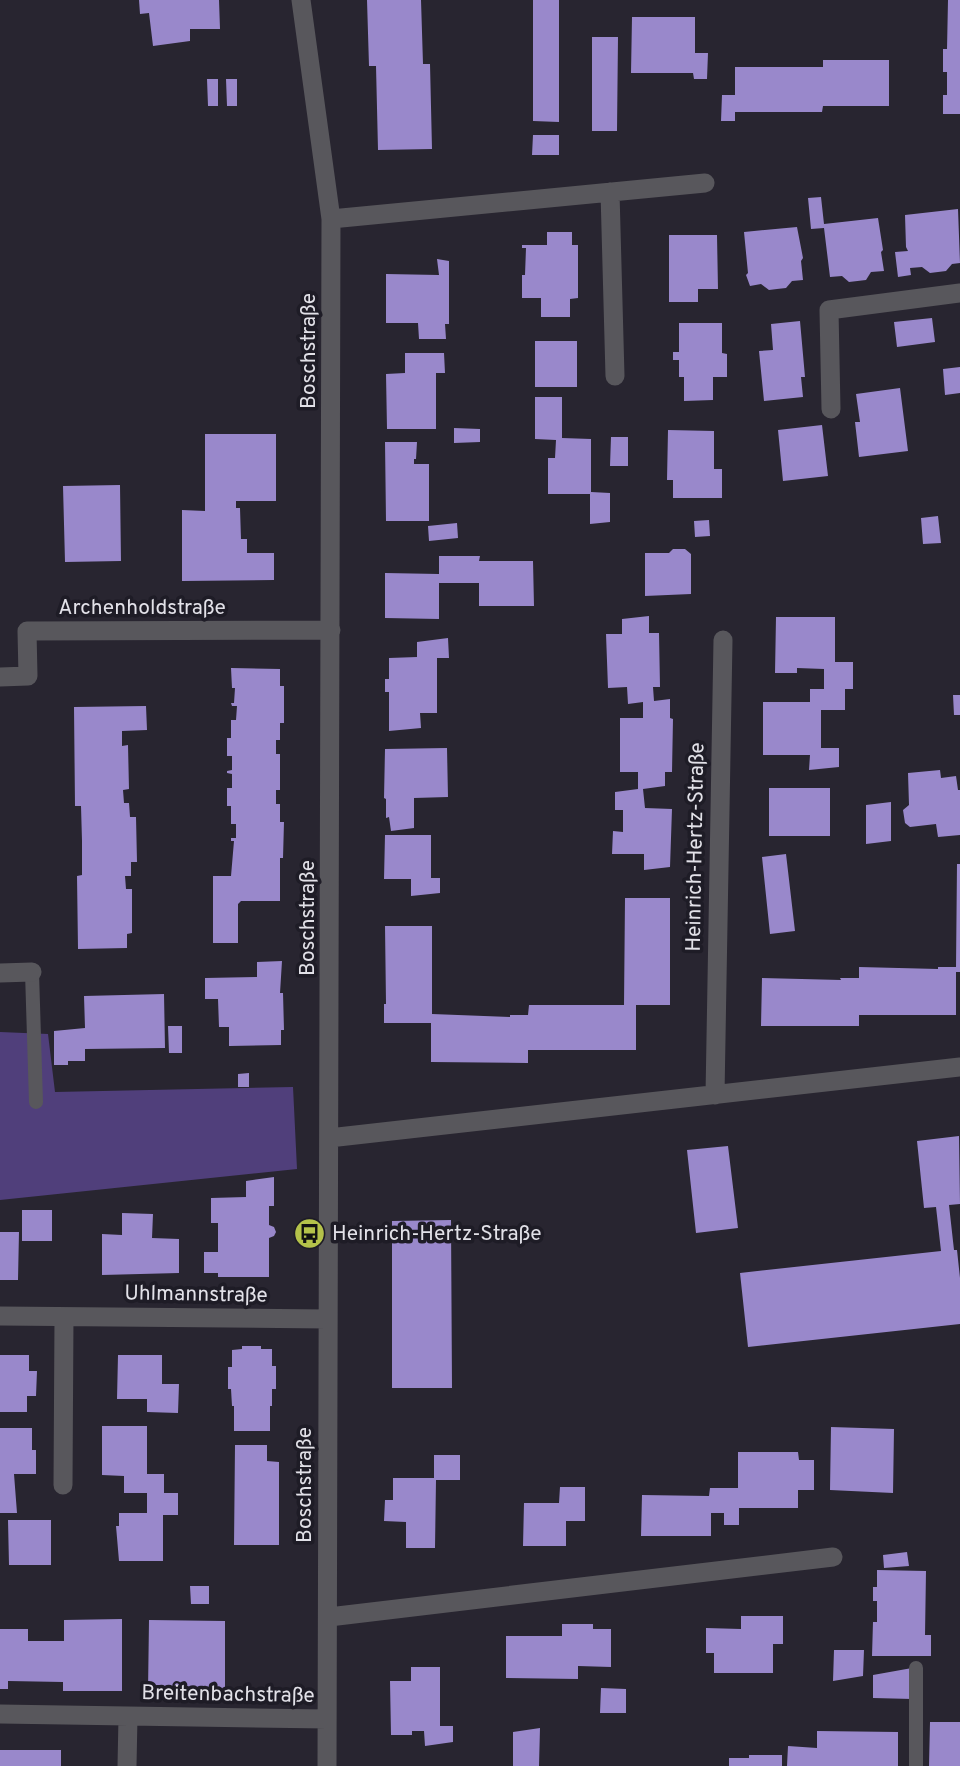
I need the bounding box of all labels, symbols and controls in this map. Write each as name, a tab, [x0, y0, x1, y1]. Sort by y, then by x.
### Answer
street label: Boschstraße	[296, 293, 323, 409]
street label: Archenholdstraße	[58, 595, 226, 622]
street label: Heinrich-Hertz-Straße	[681, 742, 711, 952]
street label: Boschstraße	[295, 860, 322, 976]
bus stop icon: Heinrich-Hertz-Straße	[292, 1217, 326, 1251]
place label: Heinrich-Hertz-Straße	[332, 1221, 541, 1248]
street label: Uhlmannstraße	[124, 1280, 268, 1310]
street label: Boschstraße	[292, 1427, 319, 1543]
street label: Breitenbachstraße	[141, 1680, 315, 1710]

